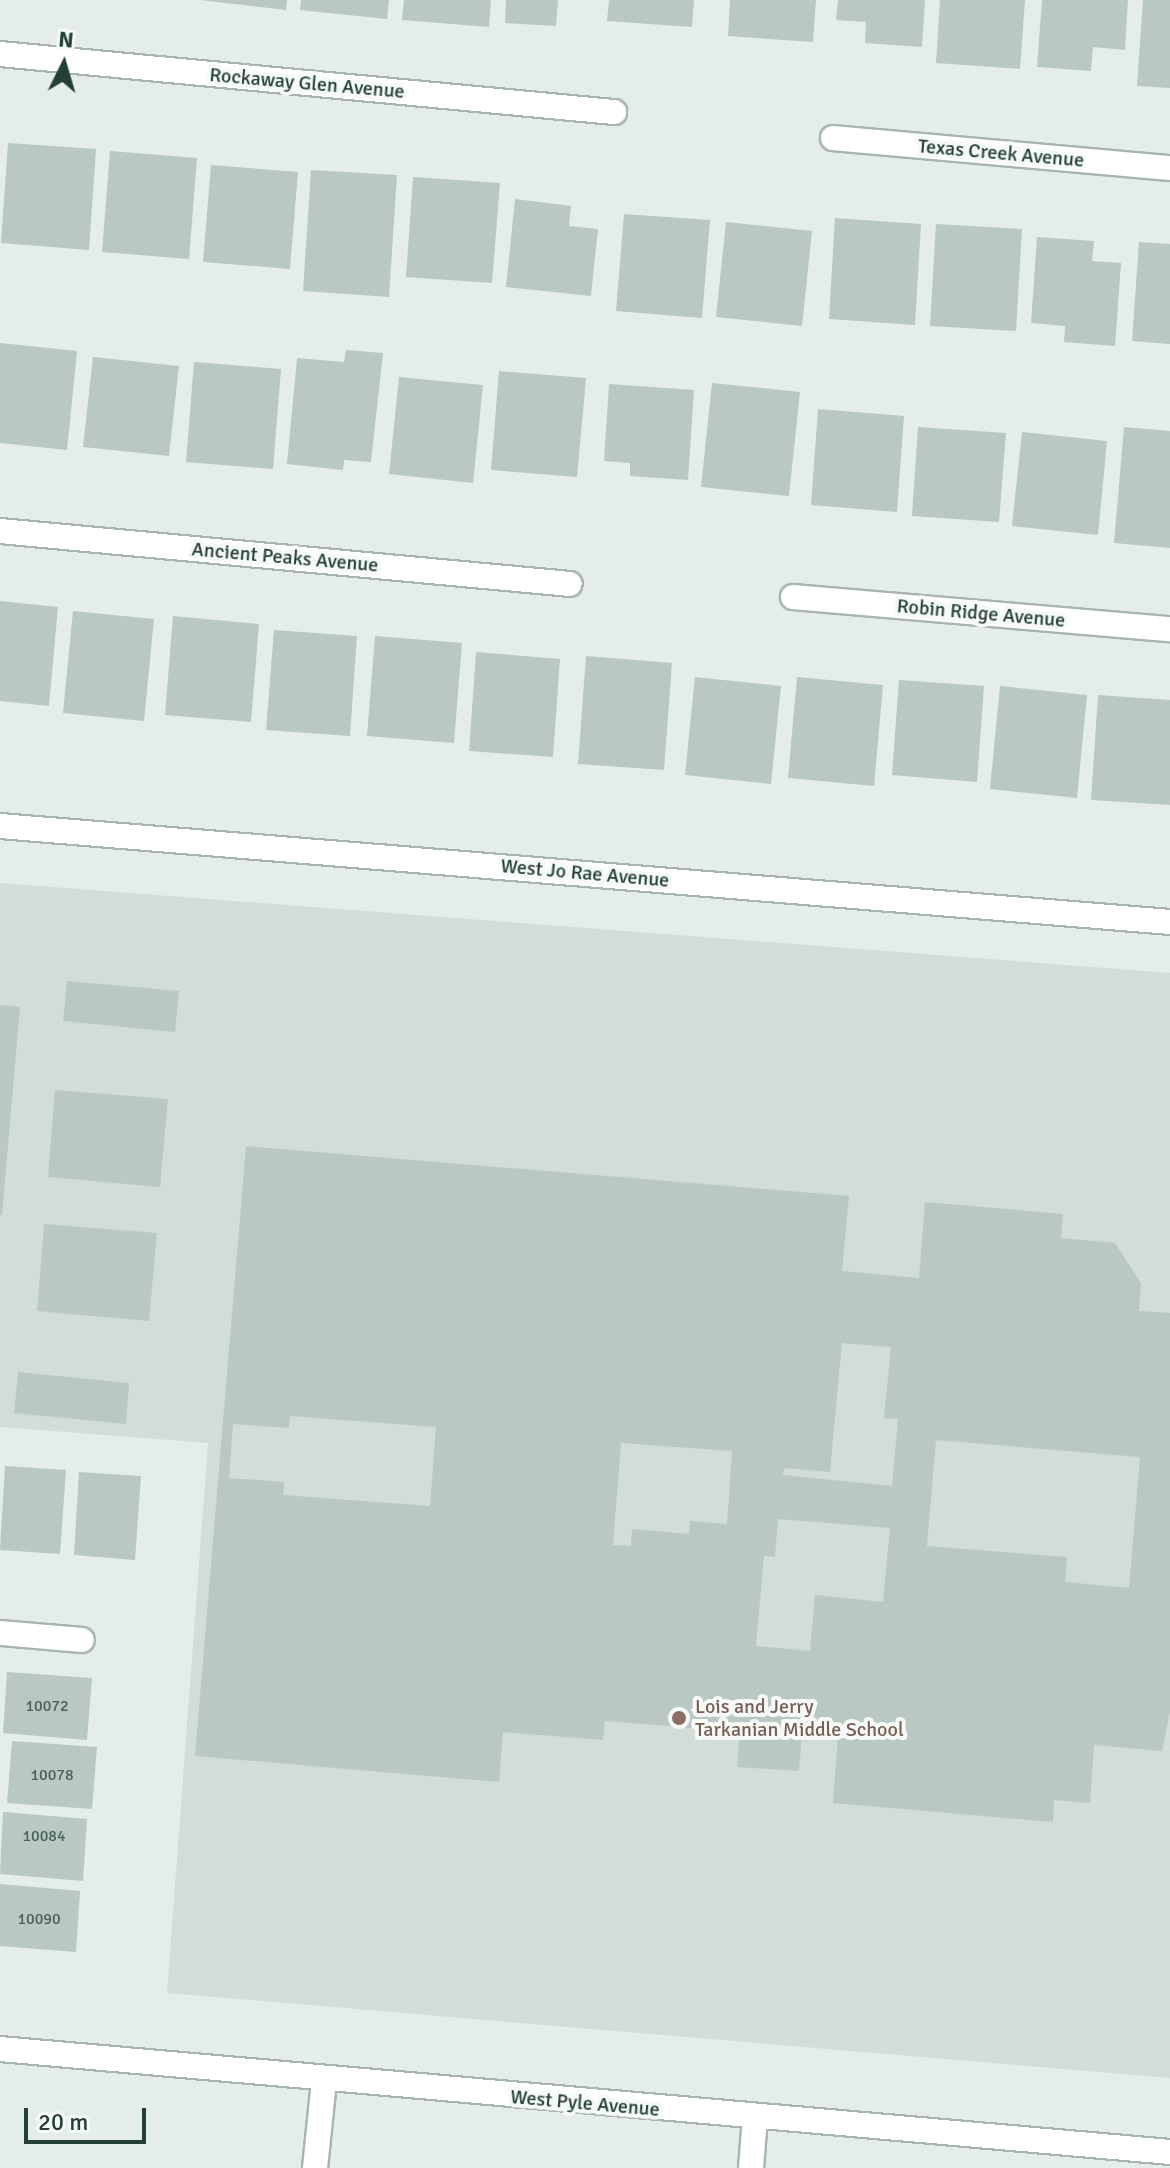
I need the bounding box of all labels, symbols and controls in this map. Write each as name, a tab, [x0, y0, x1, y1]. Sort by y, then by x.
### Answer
north arrow	[24, 24, 104, 104]
text: N	[57, 25, 75, 54]
street label: Rockaway Glen Avenue	[208, 63, 406, 103]
street label: Texas Creek Avenue	[917, 134, 1085, 172]
street label: Ancient Peaks Avenue	[191, 537, 379, 577]
street label: Robin Ridge Avenue	[896, 594, 1066, 632]
street label: West Jo Rae Avenue	[500, 854, 670, 892]
place label: Lois and Jerry Tarkanian Middle School	[695, 1694, 904, 1741]
house number: 10072	[25, 1696, 69, 1716]
marker: Lois and Jerry Tarkanian Middle School	[670, 1709, 688, 1727]
house number: 10078	[30, 1765, 74, 1785]
house number: 10084	[22, 1826, 66, 1846]
house number: 10090	[17, 1909, 61, 1929]
street label: West Pyle Avenue	[509, 2085, 661, 2121]
scale bar	[28, 2092, 150, 2142]
text: 20 m	[38, 2107, 88, 2137]

